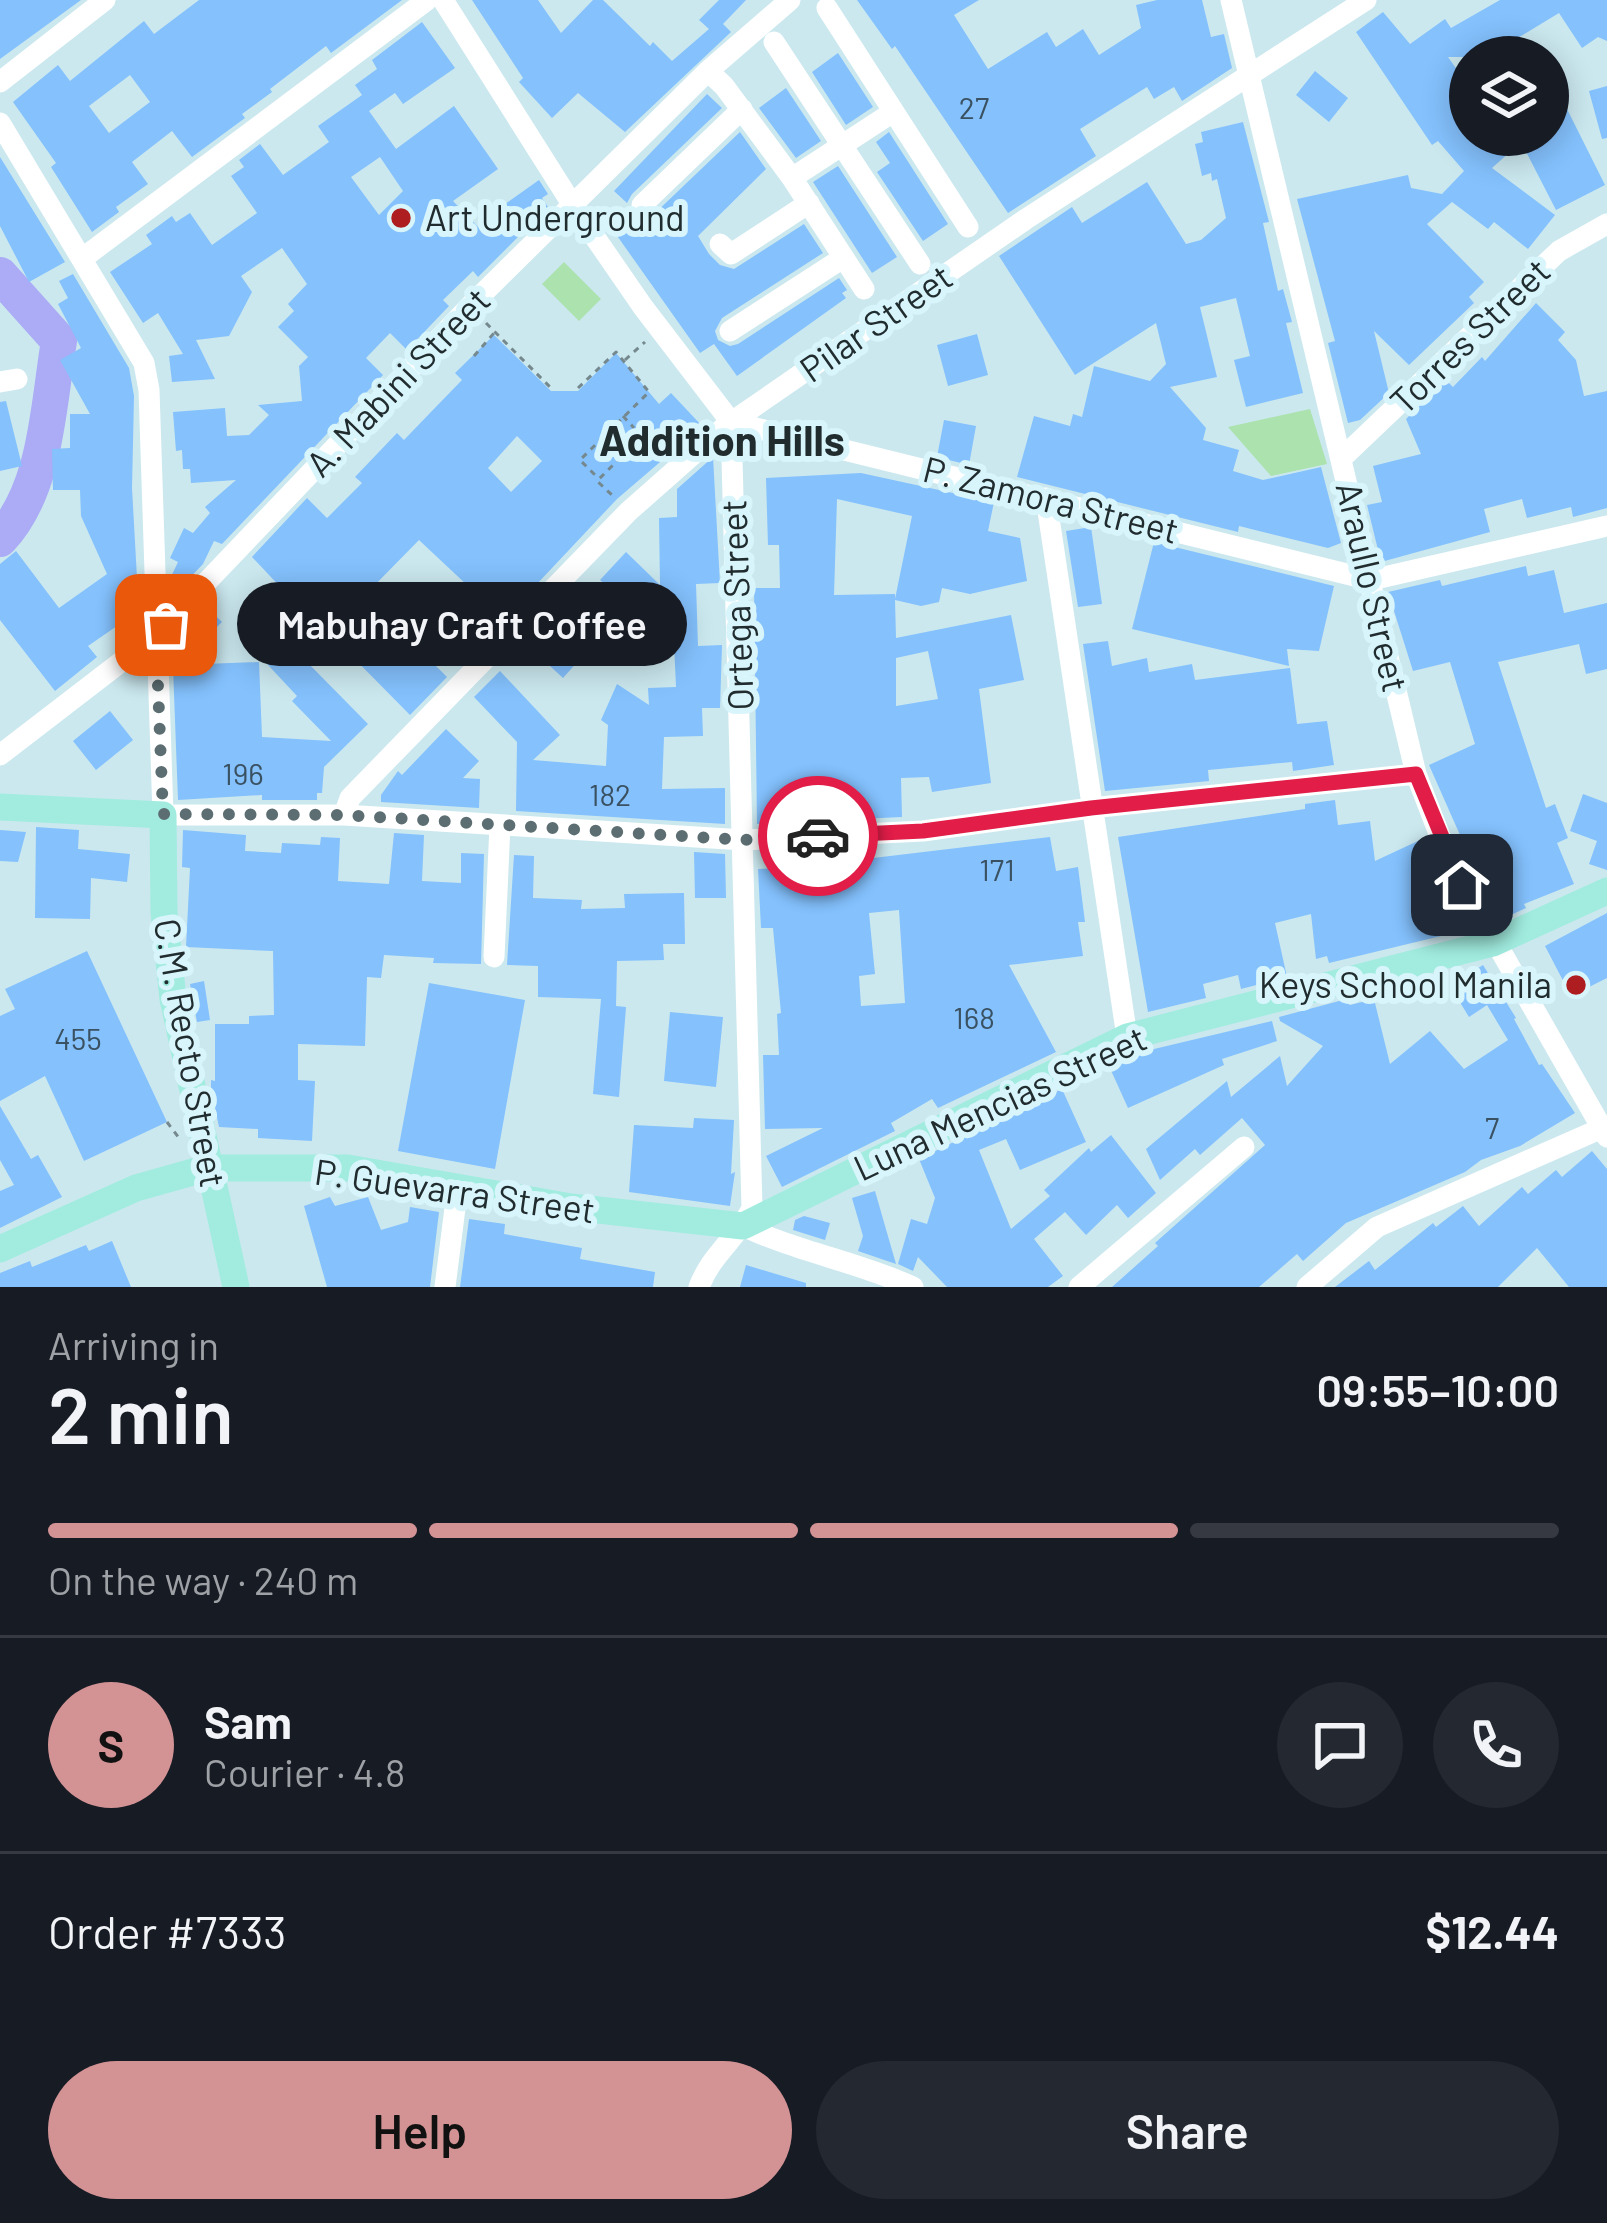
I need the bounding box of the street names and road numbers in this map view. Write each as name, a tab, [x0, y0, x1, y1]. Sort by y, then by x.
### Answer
street label: Torres Street	[1380, 248, 1558, 422]
street label: Pilar Street	[791, 254, 959, 390]
street label: A. Mabini Street	[296, 278, 498, 484]
street label: P. Zamora Street	[919, 446, 1183, 551]
street label: Araullo Street	[1328, 477, 1419, 696]
street label: Ortega Street	[710, 499, 761, 711]
street label: C.M. Recto Street	[147, 915, 236, 1190]
street label: Luna Mencias Street	[846, 1015, 1153, 1188]
street label: P. Guevarra Street	[312, 1149, 598, 1230]

